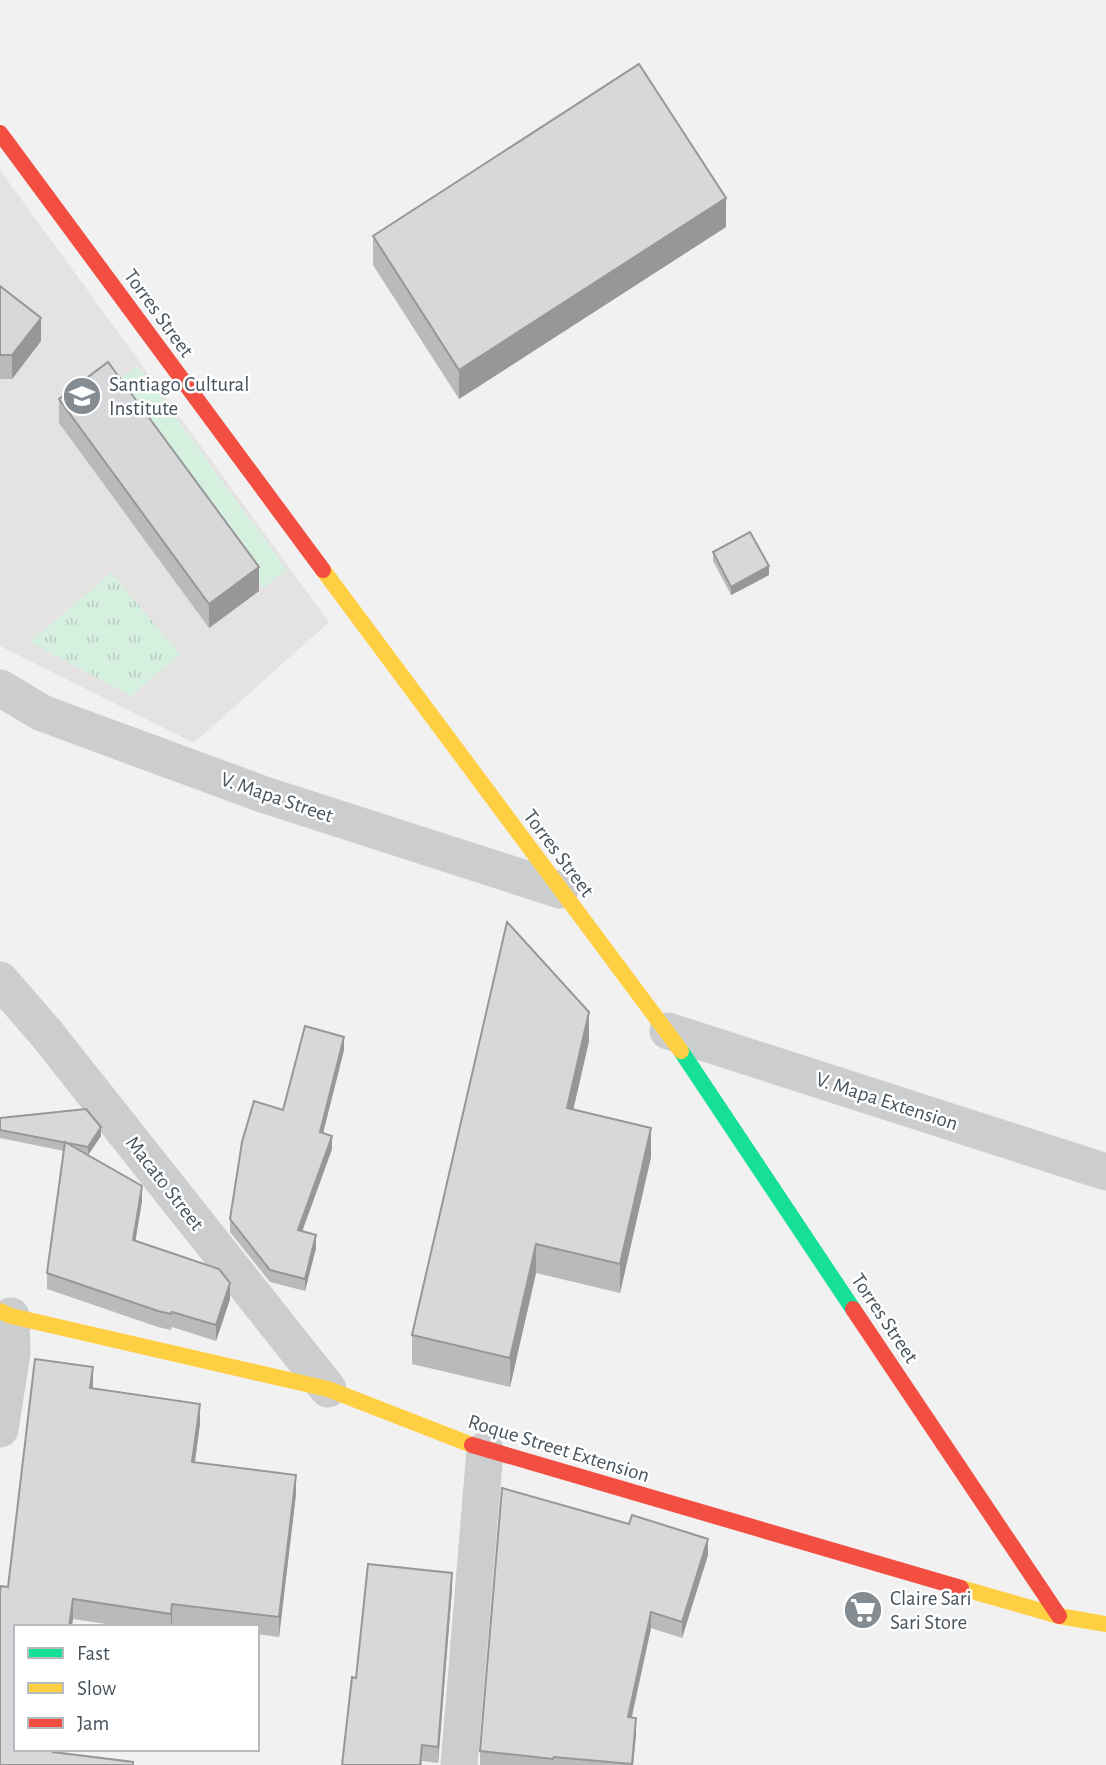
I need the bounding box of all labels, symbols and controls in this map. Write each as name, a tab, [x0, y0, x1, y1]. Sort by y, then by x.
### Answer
street label: Torres Street	[120, 265, 198, 361]
place label: Santiago Cultural Institute	[109, 374, 250, 419]
school or university icon: Santiago Cultural Institute	[61, 375, 103, 417]
street label: V. Mapa Street	[218, 768, 336, 827]
street label: Torres Street	[519, 806, 598, 901]
street label: V. Mapa Extension	[813, 1069, 961, 1134]
street label: Macato Street	[121, 1132, 208, 1235]
street label: Torres Street	[847, 1270, 922, 1367]
street label: Roque Street Extension	[466, 1411, 652, 1486]
place label: Claire Sari Sari Store	[890, 1588, 972, 1633]
supermarket icon: Claire Sari Sari Store	[842, 1589, 884, 1631]
legend	[14, 1625, 259, 1751]
text: Fast	[77, 1643, 110, 1664]
text: Slow	[77, 1678, 116, 1699]
text: Jam	[77, 1713, 109, 1734]

